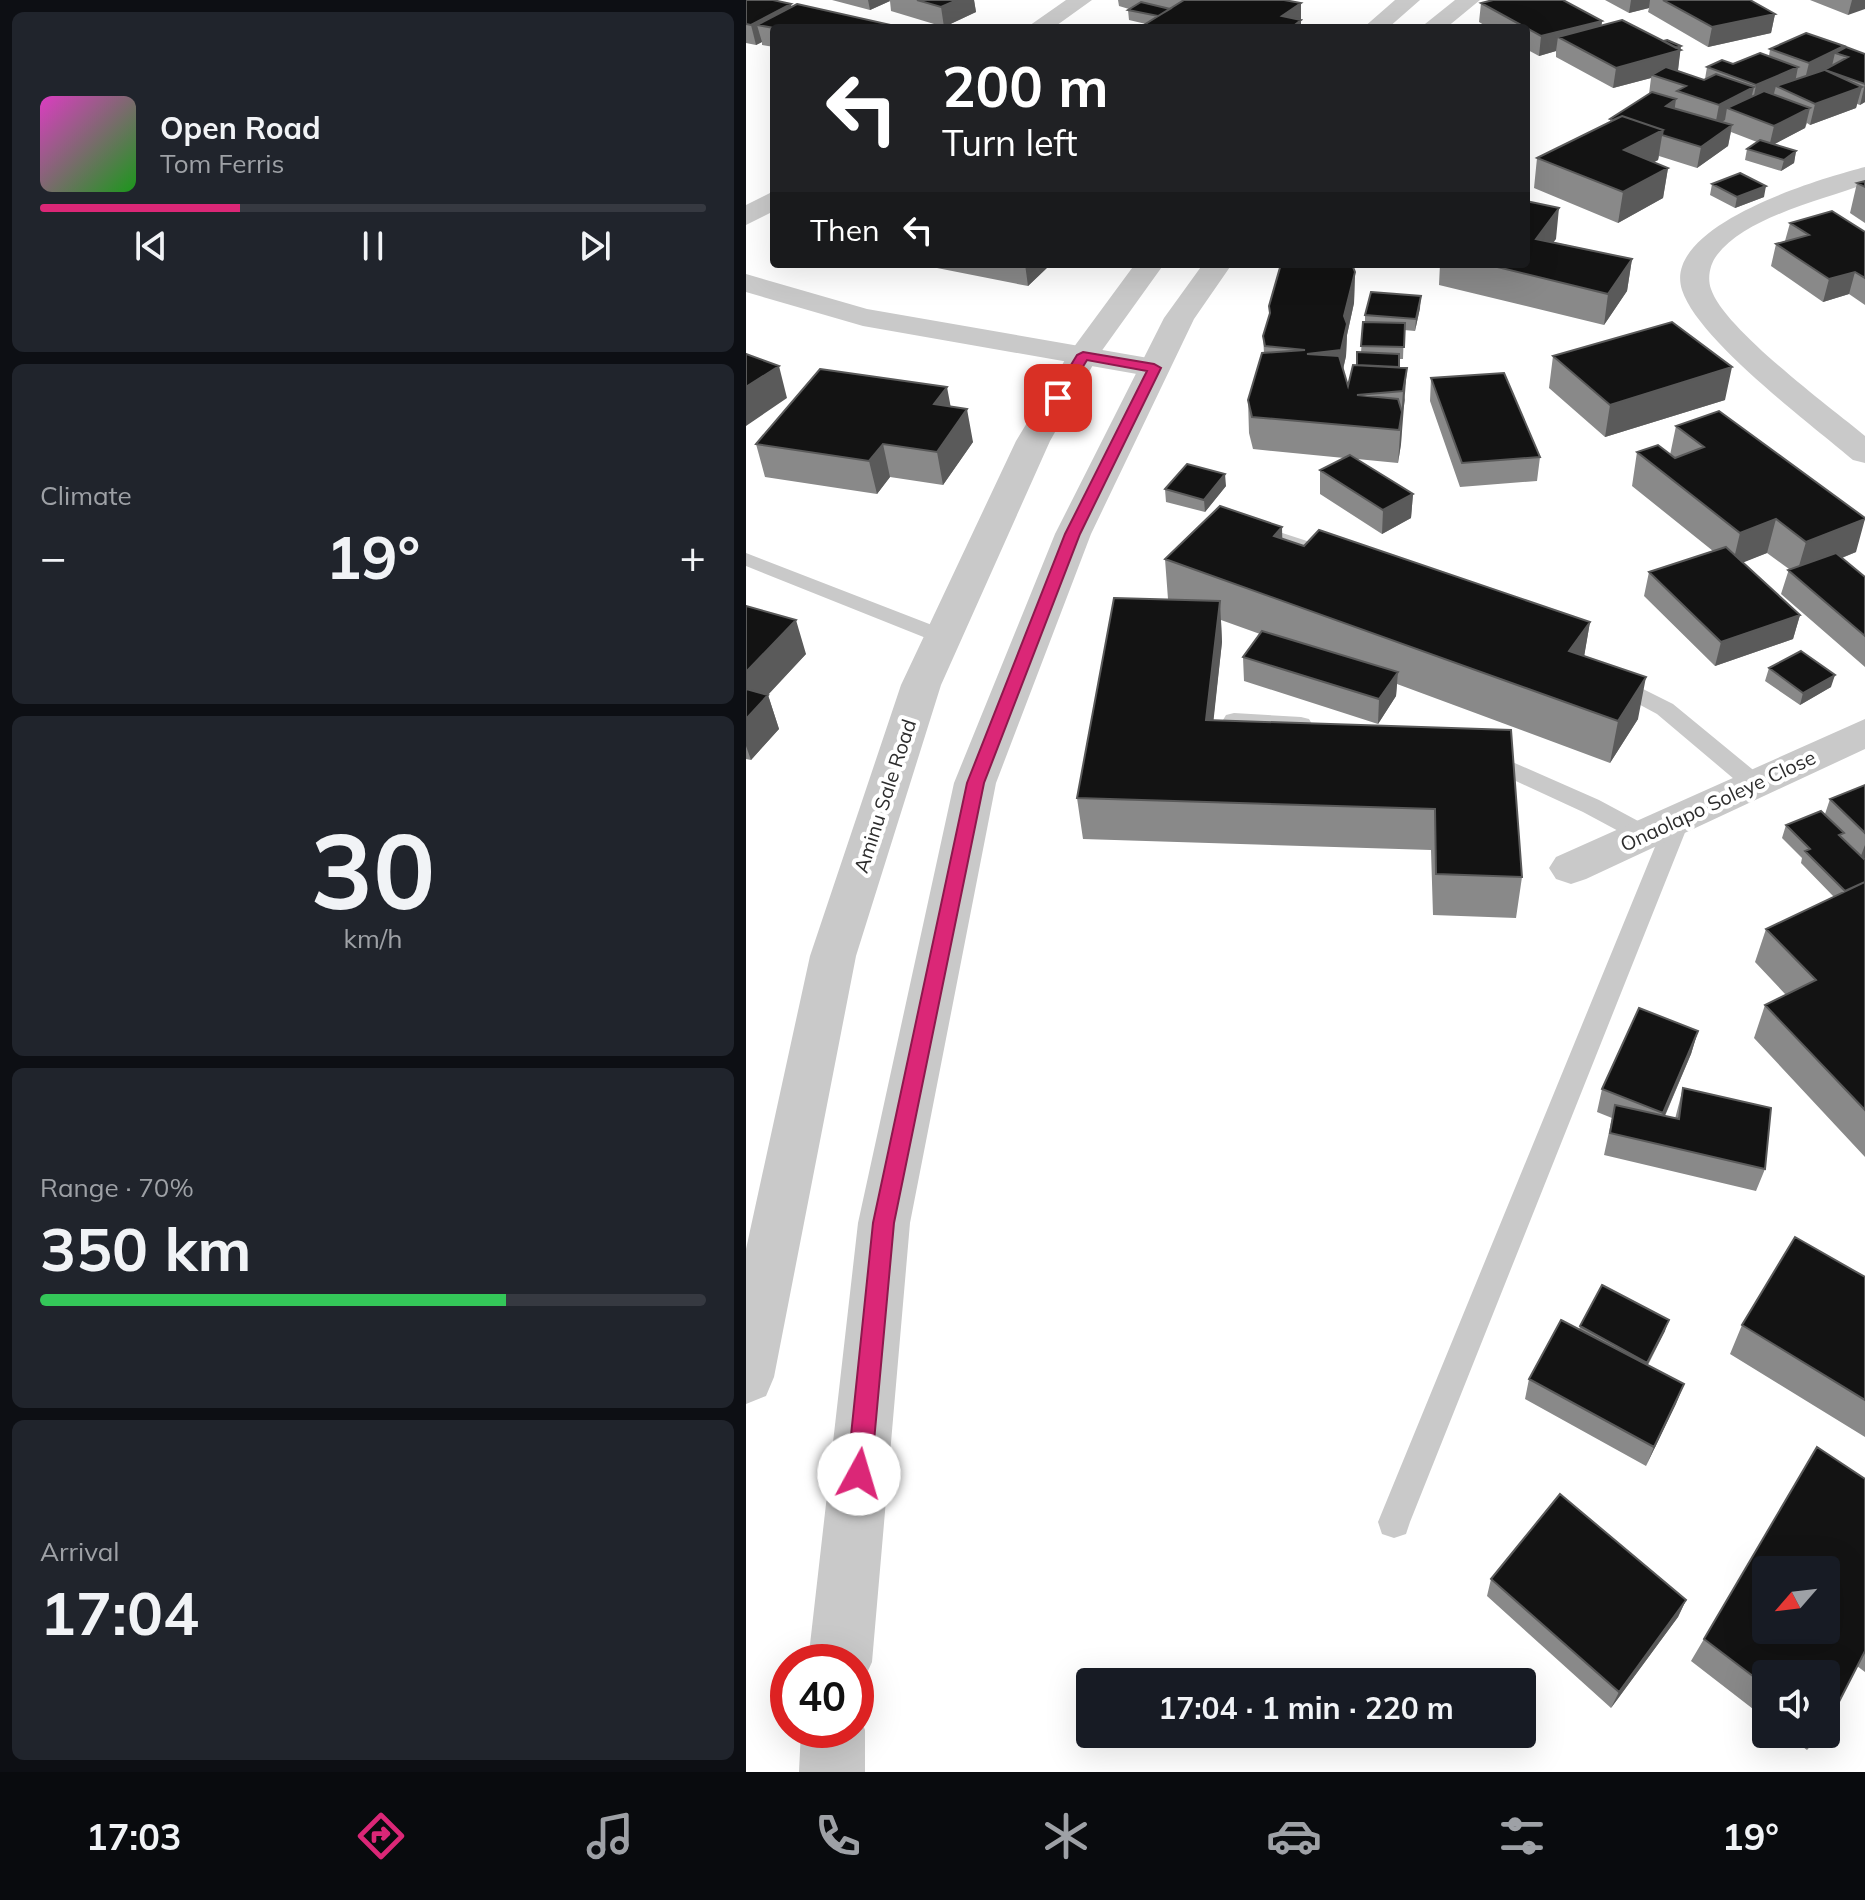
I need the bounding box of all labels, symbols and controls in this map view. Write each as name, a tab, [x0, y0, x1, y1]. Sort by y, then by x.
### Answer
text: 200 m	[942, 51, 1109, 121]
icon: left	[810, 56, 914, 160]
text: Open Road	[160, 109, 321, 147]
text: Turn left	[942, 120, 1078, 165]
text: Tom Ferris	[160, 147, 284, 180]
icon: left	[896, 208, 940, 252]
text: Then	[810, 211, 880, 249]
icon: previous	[129, 224, 173, 268]
icon: pause	[351, 224, 395, 268]
icon: next	[573, 224, 617, 268]
pin	[1024, 364, 1092, 432]
icon: arrive	[1036, 376, 1080, 420]
text: Climate	[40, 479, 132, 512]
text: 19°	[326, 519, 420, 594]
text: −	[40, 529, 66, 584]
text: +	[680, 529, 706, 584]
street label: Aminu Sale Road	[848, 716, 921, 876]
street label: Onaolapo Soleye Close	[1616, 744, 1819, 857]
text: 30	[311, 804, 435, 935]
text: km/h	[344, 922, 402, 955]
text: Range · 70%	[40, 1171, 194, 1204]
text: 350 km	[40, 1211, 252, 1286]
position arrow	[817, 1432, 901, 1516]
text: Arrival	[40, 1535, 120, 1568]
north arrow	[1752, 1556, 1840, 1644]
map controls	[1752, 1556, 1840, 1748]
text: 17:04	[40, 1575, 199, 1650]
speed limit sign: 40	[770, 1644, 874, 1748]
button: sound	[1752, 1660, 1840, 1748]
text: 17:04 · 1 min · 220 m	[1158, 1689, 1454, 1727]
icon: directions	[353, 1808, 409, 1864]
icon: music	[582, 1808, 638, 1864]
icon: phone	[810, 1808, 866, 1864]
icon: climate	[1038, 1808, 1094, 1864]
icon: car	[1266, 1808, 1322, 1864]
icon: filters	[1494, 1808, 1550, 1864]
text: 17:03	[86, 1814, 181, 1859]
text: 19°	[1722, 1814, 1779, 1859]

